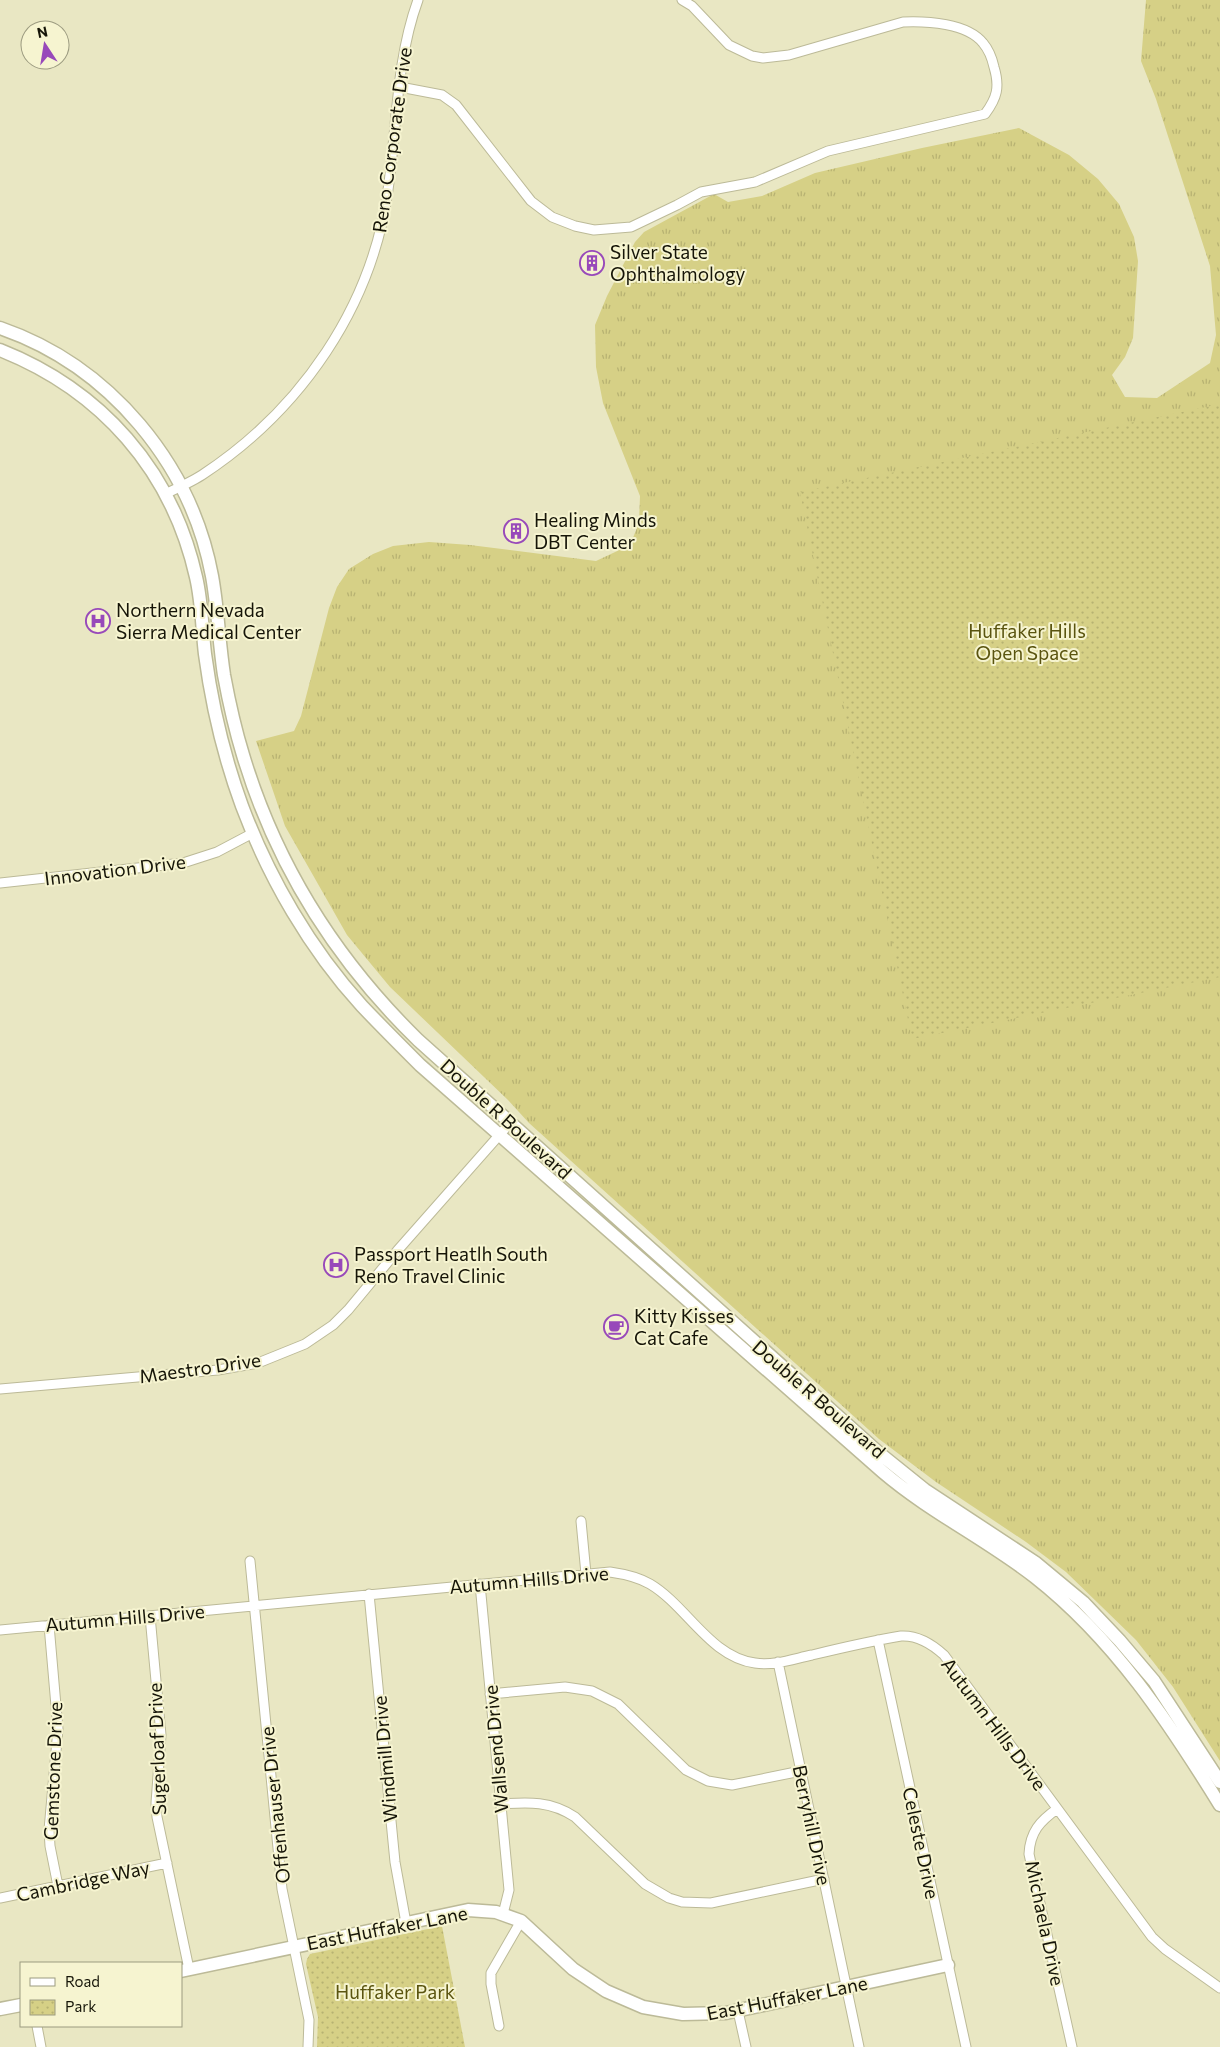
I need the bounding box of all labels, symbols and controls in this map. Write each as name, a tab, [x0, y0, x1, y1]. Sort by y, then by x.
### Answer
north arrow	[20, 20, 70, 70]
text: N	[35, 22, 49, 41]
street label: Reno Corporate Drive	[367, 46, 416, 234]
place label: Silver State Ophthalmology	[610, 240, 745, 285]
building icon: Silver State Ophthalmology	[579, 250, 605, 276]
place label: Healing Minds DBT Center	[534, 508, 656, 553]
building icon: Healing Minds DBT Center	[503, 518, 529, 544]
place label: Northern Nevada Sierra Medical Center	[116, 598, 302, 643]
hospital icon: Northern Nevada Sierra Medical Center	[85, 608, 111, 634]
park label: Huffaker Hills Open Space	[968, 619, 1086, 664]
street label: Innovation Drive	[43, 849, 187, 890]
street label: Double R Boulevard	[436, 1054, 577, 1184]
place label: Passport Heatlh South Reno Travel Clinic	[354, 1242, 548, 1287]
hospital icon: Passport Heatlh South Reno Travel Clinic	[323, 1252, 349, 1278]
place label: Kitty Kisses Cat Cafe	[634, 1304, 734, 1349]
cafe icon: Kitty Kisses Cat Cafe	[603, 1314, 629, 1340]
street label: Double R Boulevard	[748, 1335, 891, 1463]
street label: Maestro Drive	[138, 1348, 262, 1387]
street label: Autumn Hills Drive	[448, 1561, 610, 1598]
street label: Autumn Hills Drive	[44, 1599, 206, 1636]
street label: Autumn Hills Drive	[937, 1653, 1052, 1795]
street label: Sugerloaf Drive	[143, 1682, 170, 1816]
street label: Wallsend Drive	[478, 1684, 513, 1814]
street label: Windmill Drive	[368, 1695, 401, 1823]
street label: Gemstone Drive	[39, 1701, 66, 1841]
street label: Offenhauser Drive	[255, 1725, 294, 1885]
street label: Berryhill Drive	[789, 1763, 836, 1887]
street label: Celeste Drive	[898, 1785, 945, 1901]
street label: Cambridge Way	[14, 1855, 152, 1906]
street label: Michaela Drive	[1021, 1858, 1070, 1988]
street label: East Huffaker Lane	[305, 1901, 469, 1954]
legend	[20, 1962, 182, 2027]
street label: East Huffaker Lane	[705, 1971, 869, 2024]
text: Road	[65, 1972, 100, 1990]
park label: Huffaker Park	[335, 1980, 455, 2003]
text: Park	[65, 1997, 96, 2015]

